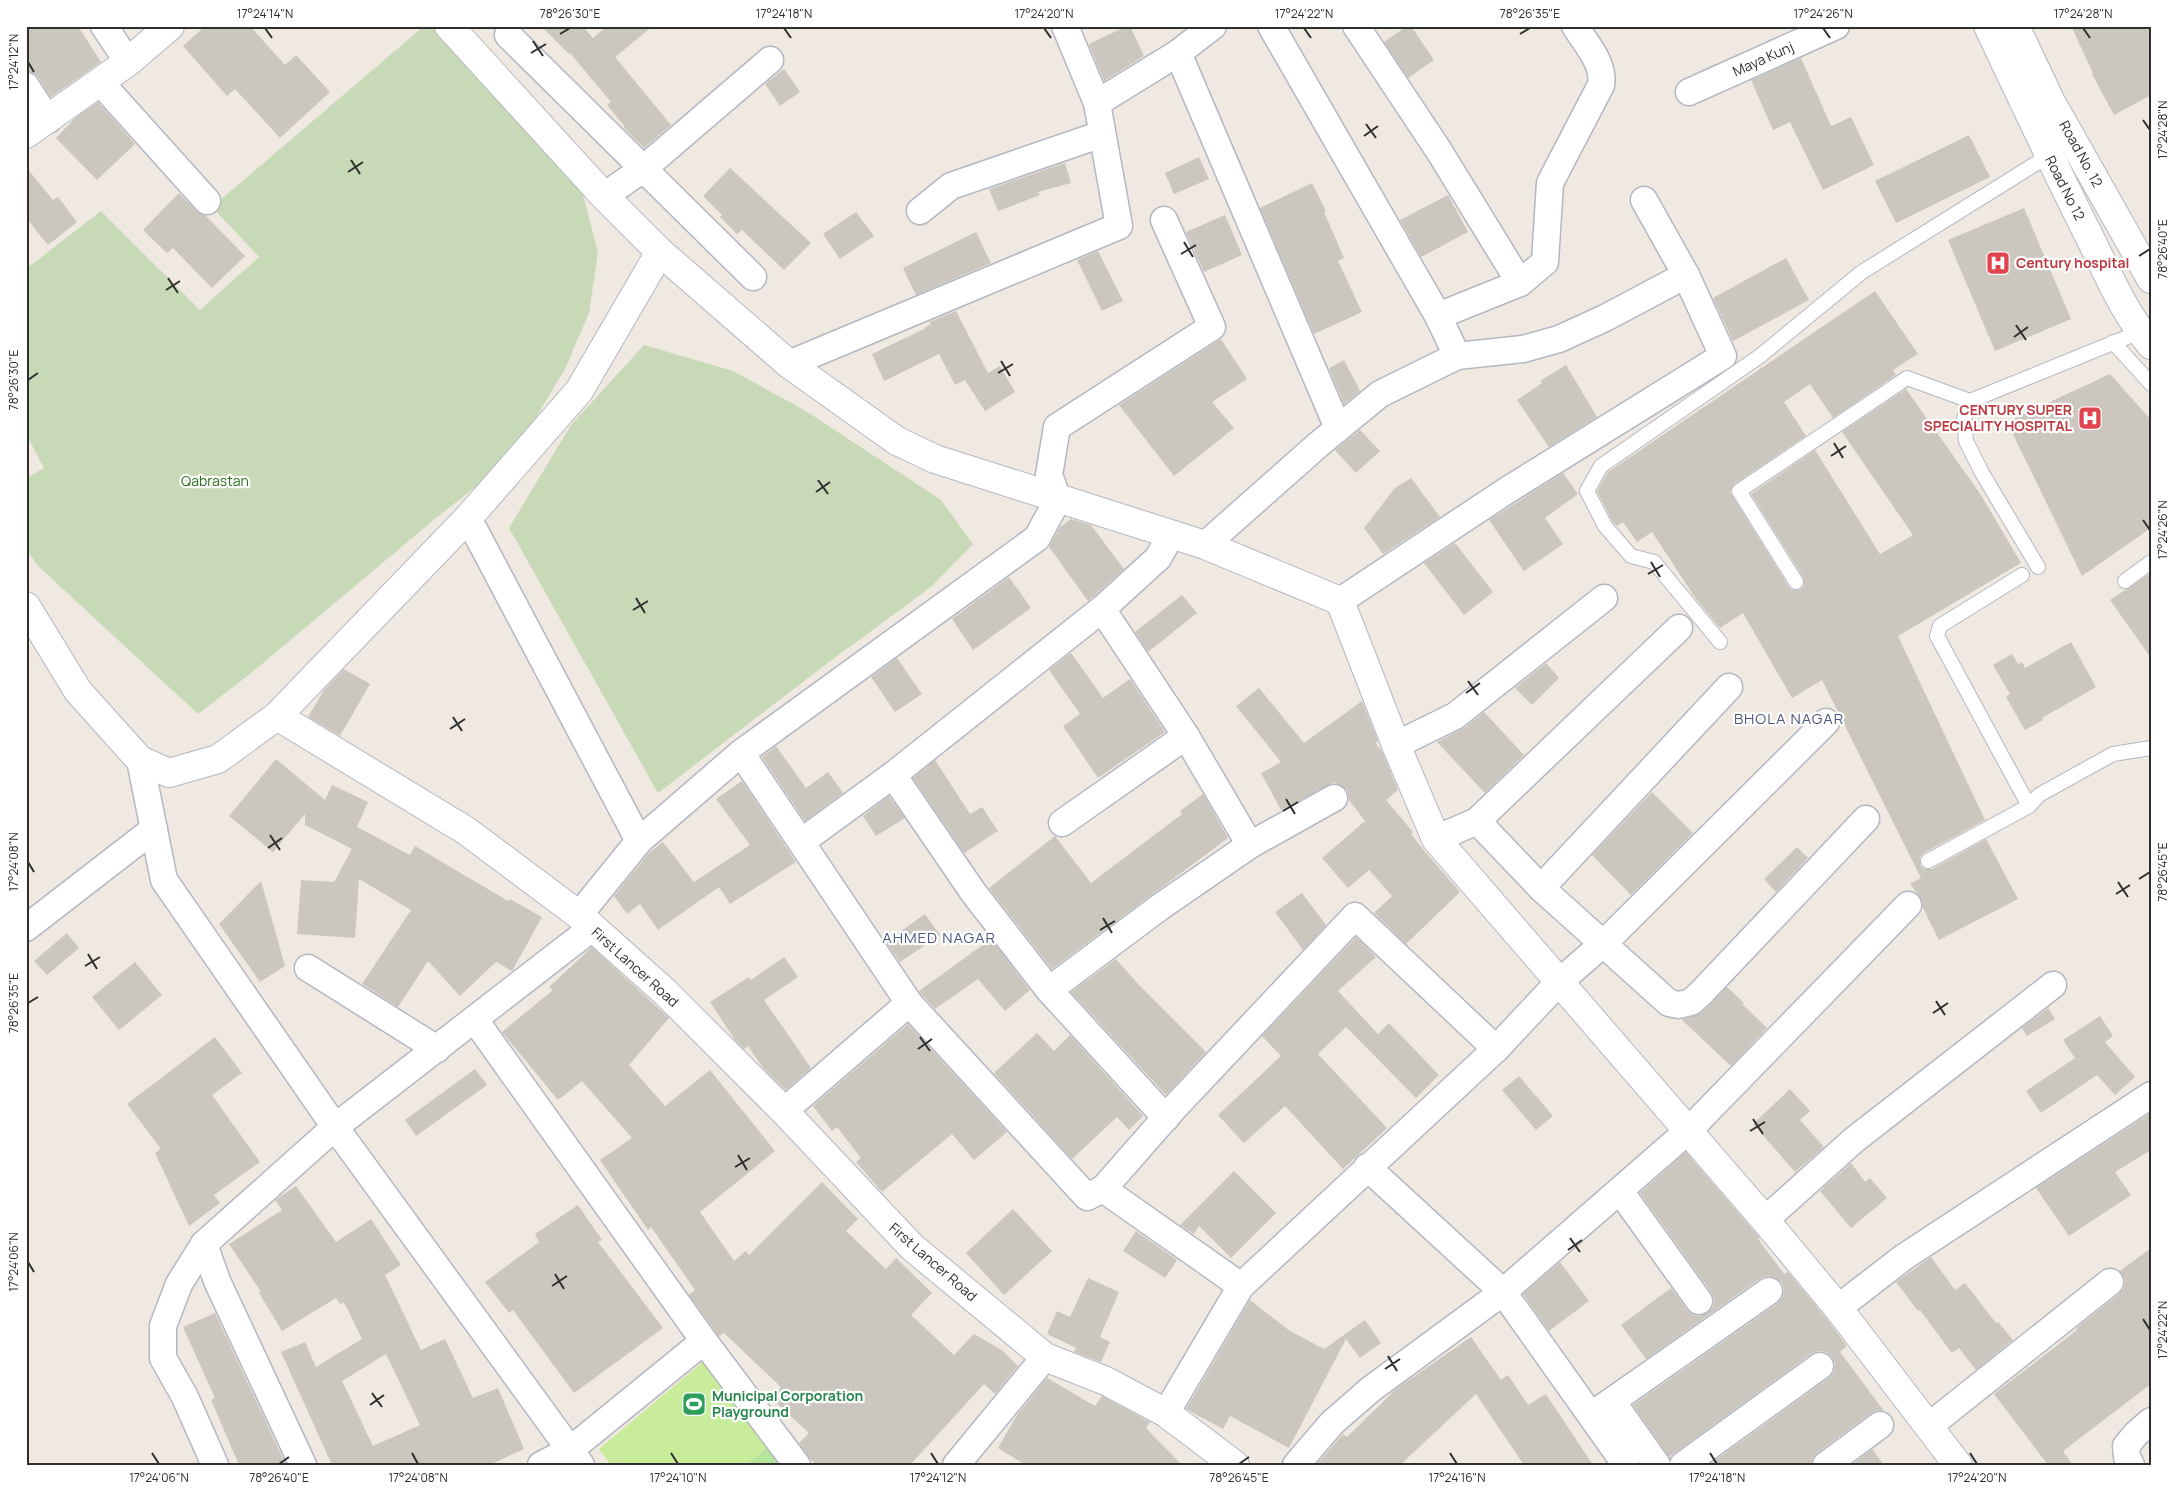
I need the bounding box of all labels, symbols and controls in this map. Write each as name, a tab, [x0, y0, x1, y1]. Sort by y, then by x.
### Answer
text: 17°24'14"N	[237, 5, 293, 22]
text: 78°26'30"E	[540, 5, 601, 22]
text: 17°24'18"N	[756, 5, 812, 22]
text: 17°24'20"N	[1014, 5, 1074, 22]
text: 17°24'22"N	[1275, 5, 1333, 22]
text: 78°26'35"E	[1500, 5, 1560, 22]
text: 17°24'26"N	[1793, 5, 1853, 22]
text: 17°24'28"N	[2054, 5, 2112, 22]
text: 17°24'12"N	[5, 34, 22, 90]
street label: Maya Kunj	[1729, 37, 1796, 80]
text: 17°24'28"N	[2154, 101, 2171, 159]
street label: Road No. 12	[2055, 117, 2108, 190]
street label: Road No 12	[2041, 152, 2090, 223]
text: 78°26'40"E	[2154, 219, 2171, 279]
hospital icon: Century hospital	[1985, 250, 2011, 276]
place label: Century hospital	[2016, 253, 2130, 272]
text: 78°26'30"E	[5, 349, 22, 410]
place label: CENTURY SUPER SPECIALITY HOSPITAL	[1924, 400, 2073, 435]
hospital icon: CENTURY SUPER SPECIALITY HOSPITAL	[2077, 405, 2103, 431]
park label: Qabrastan	[181, 471, 249, 490]
text: 17°24'26"N	[2154, 500, 2171, 560]
district label: BHOLA NAGAR	[1734, 708, 1844, 729]
text: 17°24'08"N	[5, 832, 22, 892]
text: 78°26'45"E	[2154, 842, 2171, 902]
street label: First Lancer Road	[588, 922, 683, 1011]
district label: AHMED NAGAR	[882, 927, 996, 948]
text: 78°26'35"E	[5, 973, 22, 1033]
street label: First Lancer Road	[885, 1218, 981, 1305]
text: 17°24'06"N	[5, 1232, 22, 1292]
text: 17°24'22"N	[2154, 1301, 2171, 1359]
place label: Municipal Corporation Playground	[712, 1386, 863, 1421]
sports icon: Municipal Corporation Playground	[681, 1391, 707, 1417]
text: 17°24'06"N	[129, 1469, 189, 1486]
text: 78°26'40"E	[249, 1469, 309, 1486]
text: 17°24'08"N	[388, 1469, 448, 1486]
text: 17°24'10"N	[650, 1469, 706, 1486]
text: 17°24'12"N	[910, 1469, 966, 1486]
text: 78°26'45"E	[1209, 1469, 1269, 1486]
text: 17°24'16"N	[1428, 1469, 1486, 1486]
text: 17°24'18"N	[1689, 1469, 1745, 1486]
text: 17°24'20"N	[1947, 1469, 2007, 1486]

